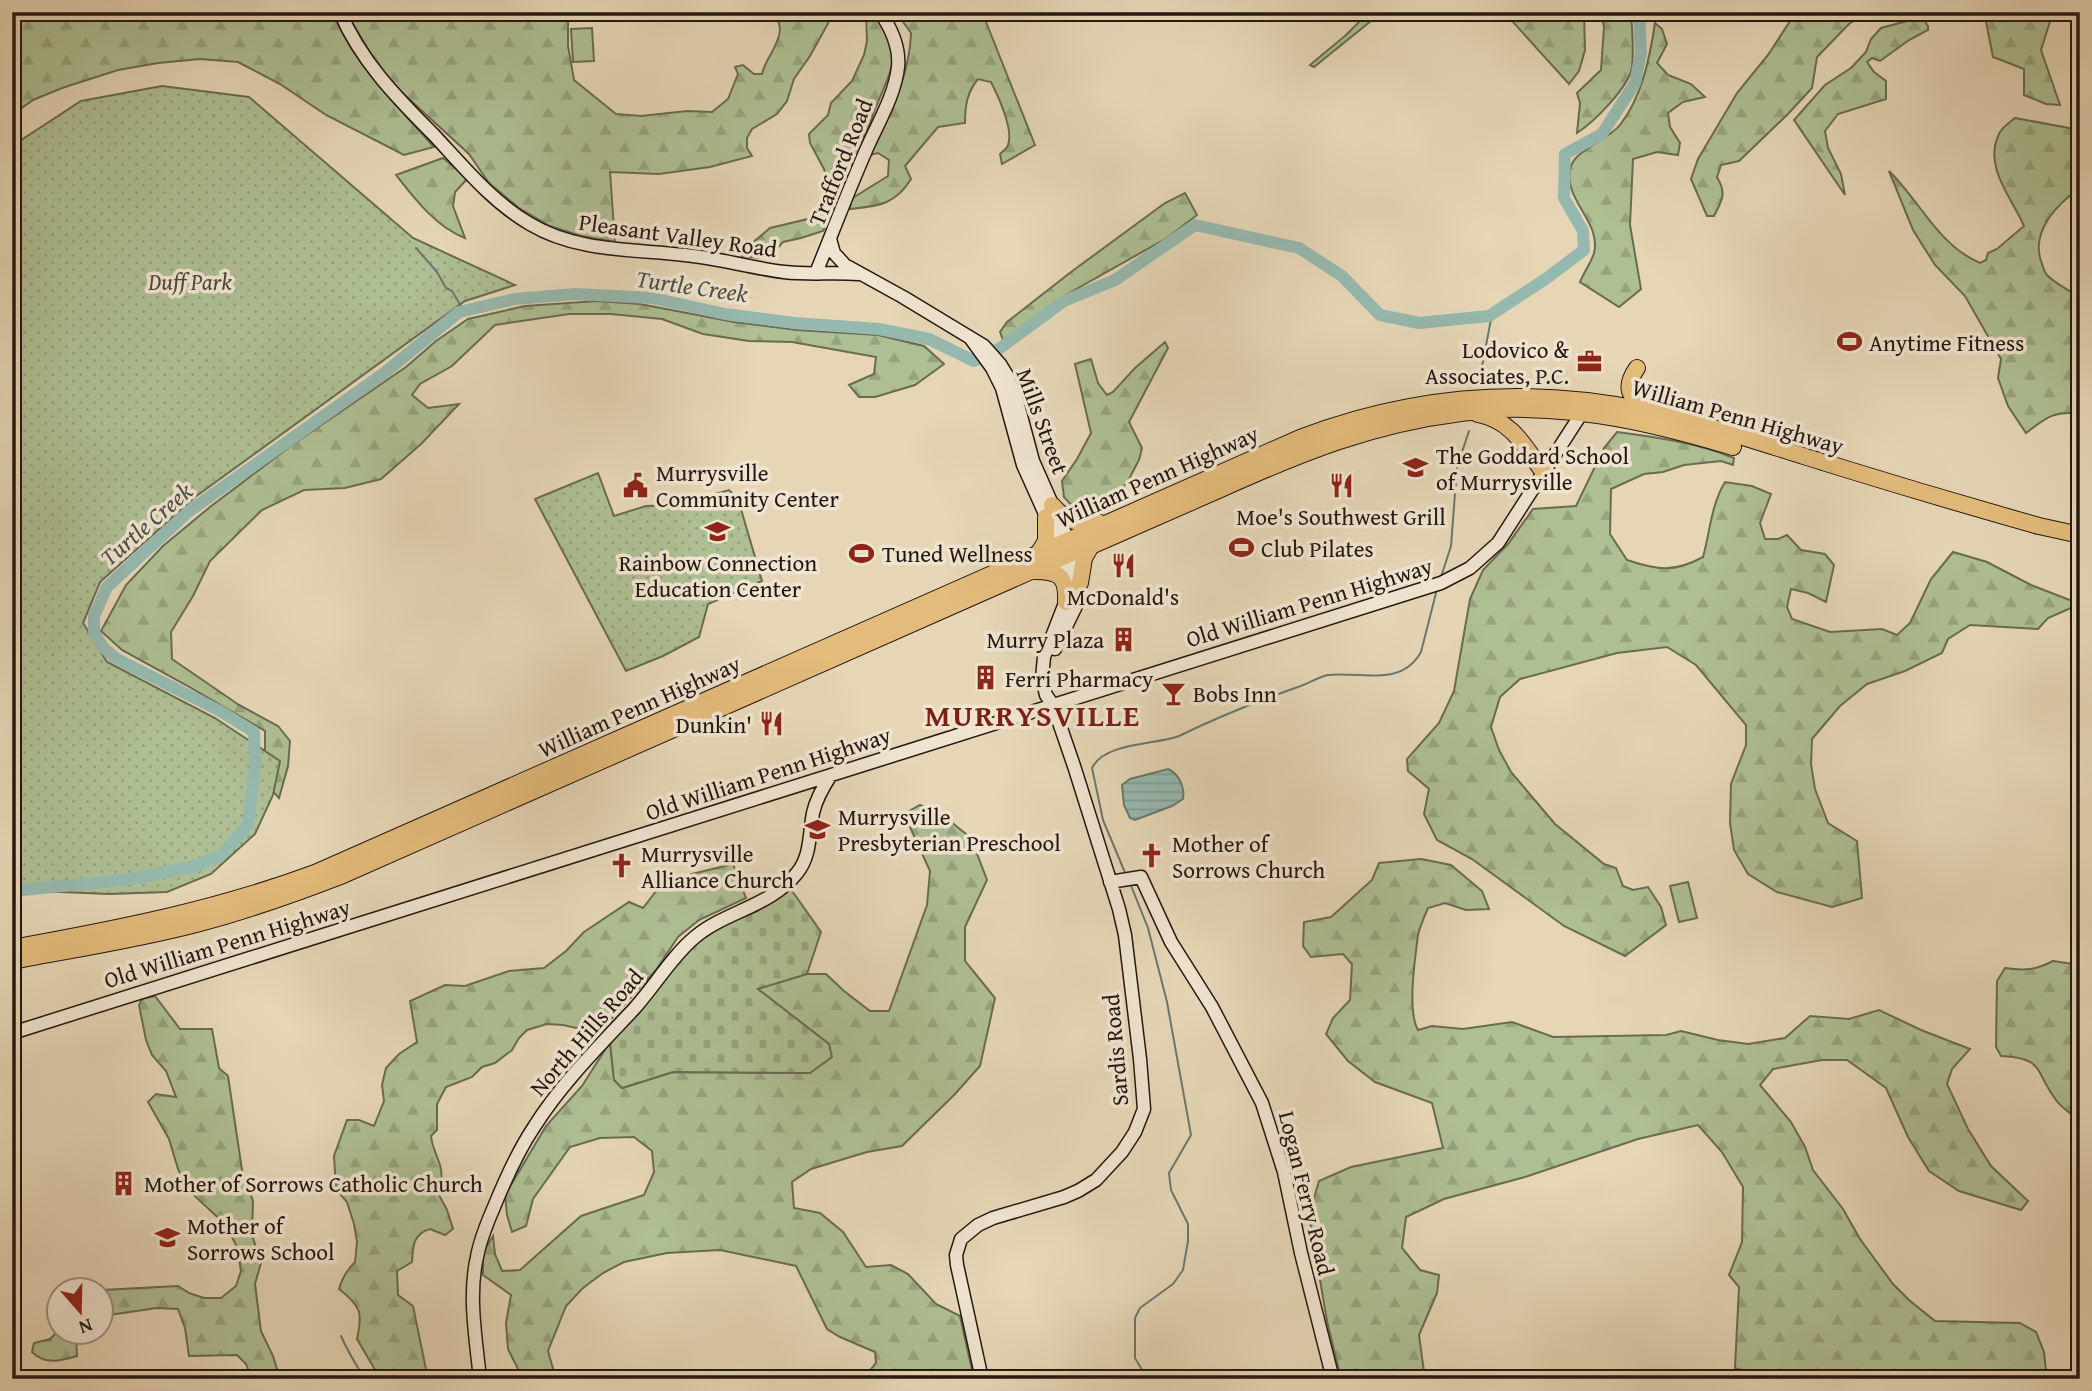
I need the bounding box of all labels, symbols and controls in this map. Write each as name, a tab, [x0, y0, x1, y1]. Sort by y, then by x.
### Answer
street label: Trafford Road	[800, 93, 881, 230]
street label: Pleasant Valley Road	[577, 205, 780, 265]
water label: Turtle Creek	[634, 261, 750, 311]
park label: Duff Park	[147, 265, 232, 298]
place label: Anytime Fitness	[1869, 326, 2024, 359]
sports icon: Anytime Fitness	[1835, 328, 1863, 356]
place label: Lodovico & Associates, P.C.	[1425, 333, 1569, 392]
office icon: Lodovico & Associates, P.C.	[1575, 348, 1603, 376]
street label: Mills Street	[1009, 363, 1077, 479]
street label: William Penn Highway	[1628, 370, 1848, 462]
street label: William Penn Highway	[1050, 416, 1264, 536]
place label: The Goddard School of Murrysville	[1436, 439, 1629, 498]
school or university icon: The Goddard School of Murrysville	[1402, 454, 1430, 482]
place label: Murrysville Community Center	[656, 456, 839, 515]
public building icon: Murrysville Community Center	[622, 471, 650, 499]
restaurant icon: Moe's Southwest Grill	[1327, 472, 1355, 500]
water label: Turtle Creek	[92, 474, 200, 574]
place label: Moe's Southwest Grill	[1236, 500, 1446, 533]
school or university icon: Rainbow Connection Education Center	[704, 518, 732, 546]
place label: Club Pilates	[1261, 532, 1374, 565]
sports icon: Club Pilates	[1227, 534, 1255, 562]
place label: Tuned Wellness	[882, 537, 1033, 570]
sports icon: Tuned Wellness	[848, 539, 876, 567]
place label: Rainbow Connection Education Center	[619, 546, 817, 605]
street label: Old William Penn Highway	[1182, 549, 1437, 655]
restaurant icon: McDonald's	[1109, 552, 1137, 580]
place label: McDonald's	[1067, 580, 1179, 613]
place label: Murry Plaza	[987, 623, 1104, 656]
building icon: Murry Plaza	[1110, 625, 1138, 653]
street label: William Penn Highway	[532, 646, 746, 766]
place label: Ferri Pharmacy	[1005, 662, 1154, 695]
building icon: Ferri Pharmacy	[971, 664, 999, 692]
place label: Bobs Inn	[1193, 677, 1277, 710]
bar icon: Bobs Inn	[1159, 679, 1187, 707]
district label: MURRYSVILLE	[925, 693, 1141, 737]
place label: Dunkin'	[676, 708, 752, 741]
restaurant icon: Dunkin'	[758, 710, 786, 738]
street label: Old William Penn Highway	[641, 718, 895, 828]
place label: Murrysville Presbyterian Preschool	[838, 800, 1061, 859]
school or university icon: Murrysville Presbyterian Preschool	[804, 815, 832, 843]
place label: Mother of Sorrows Church	[1172, 827, 1325, 886]
place label: Murrysville Alliance Church	[641, 837, 794, 896]
church icon: Mother of Sorrows Church	[1138, 842, 1166, 870]
church icon: Murrysville Alliance Church	[607, 852, 635, 880]
street label: Old William Penn Highway	[100, 890, 355, 996]
street label: North Hills Road	[521, 961, 651, 1103]
street label: Sardis Road	[1094, 992, 1136, 1107]
street label: Logan Ferry Road	[1271, 1108, 1344, 1279]
place label: Mother of Sorrows Catholic Church	[144, 1167, 483, 1200]
building icon: Mother of Sorrows Catholic Church	[110, 1169, 138, 1197]
place label: Mother of Sorrows School	[187, 1209, 334, 1268]
school or university icon: Mother of Sorrows School	[153, 1224, 181, 1252]
north arrow	[46, 1276, 116, 1346]
text: N	[75, 1312, 97, 1342]

